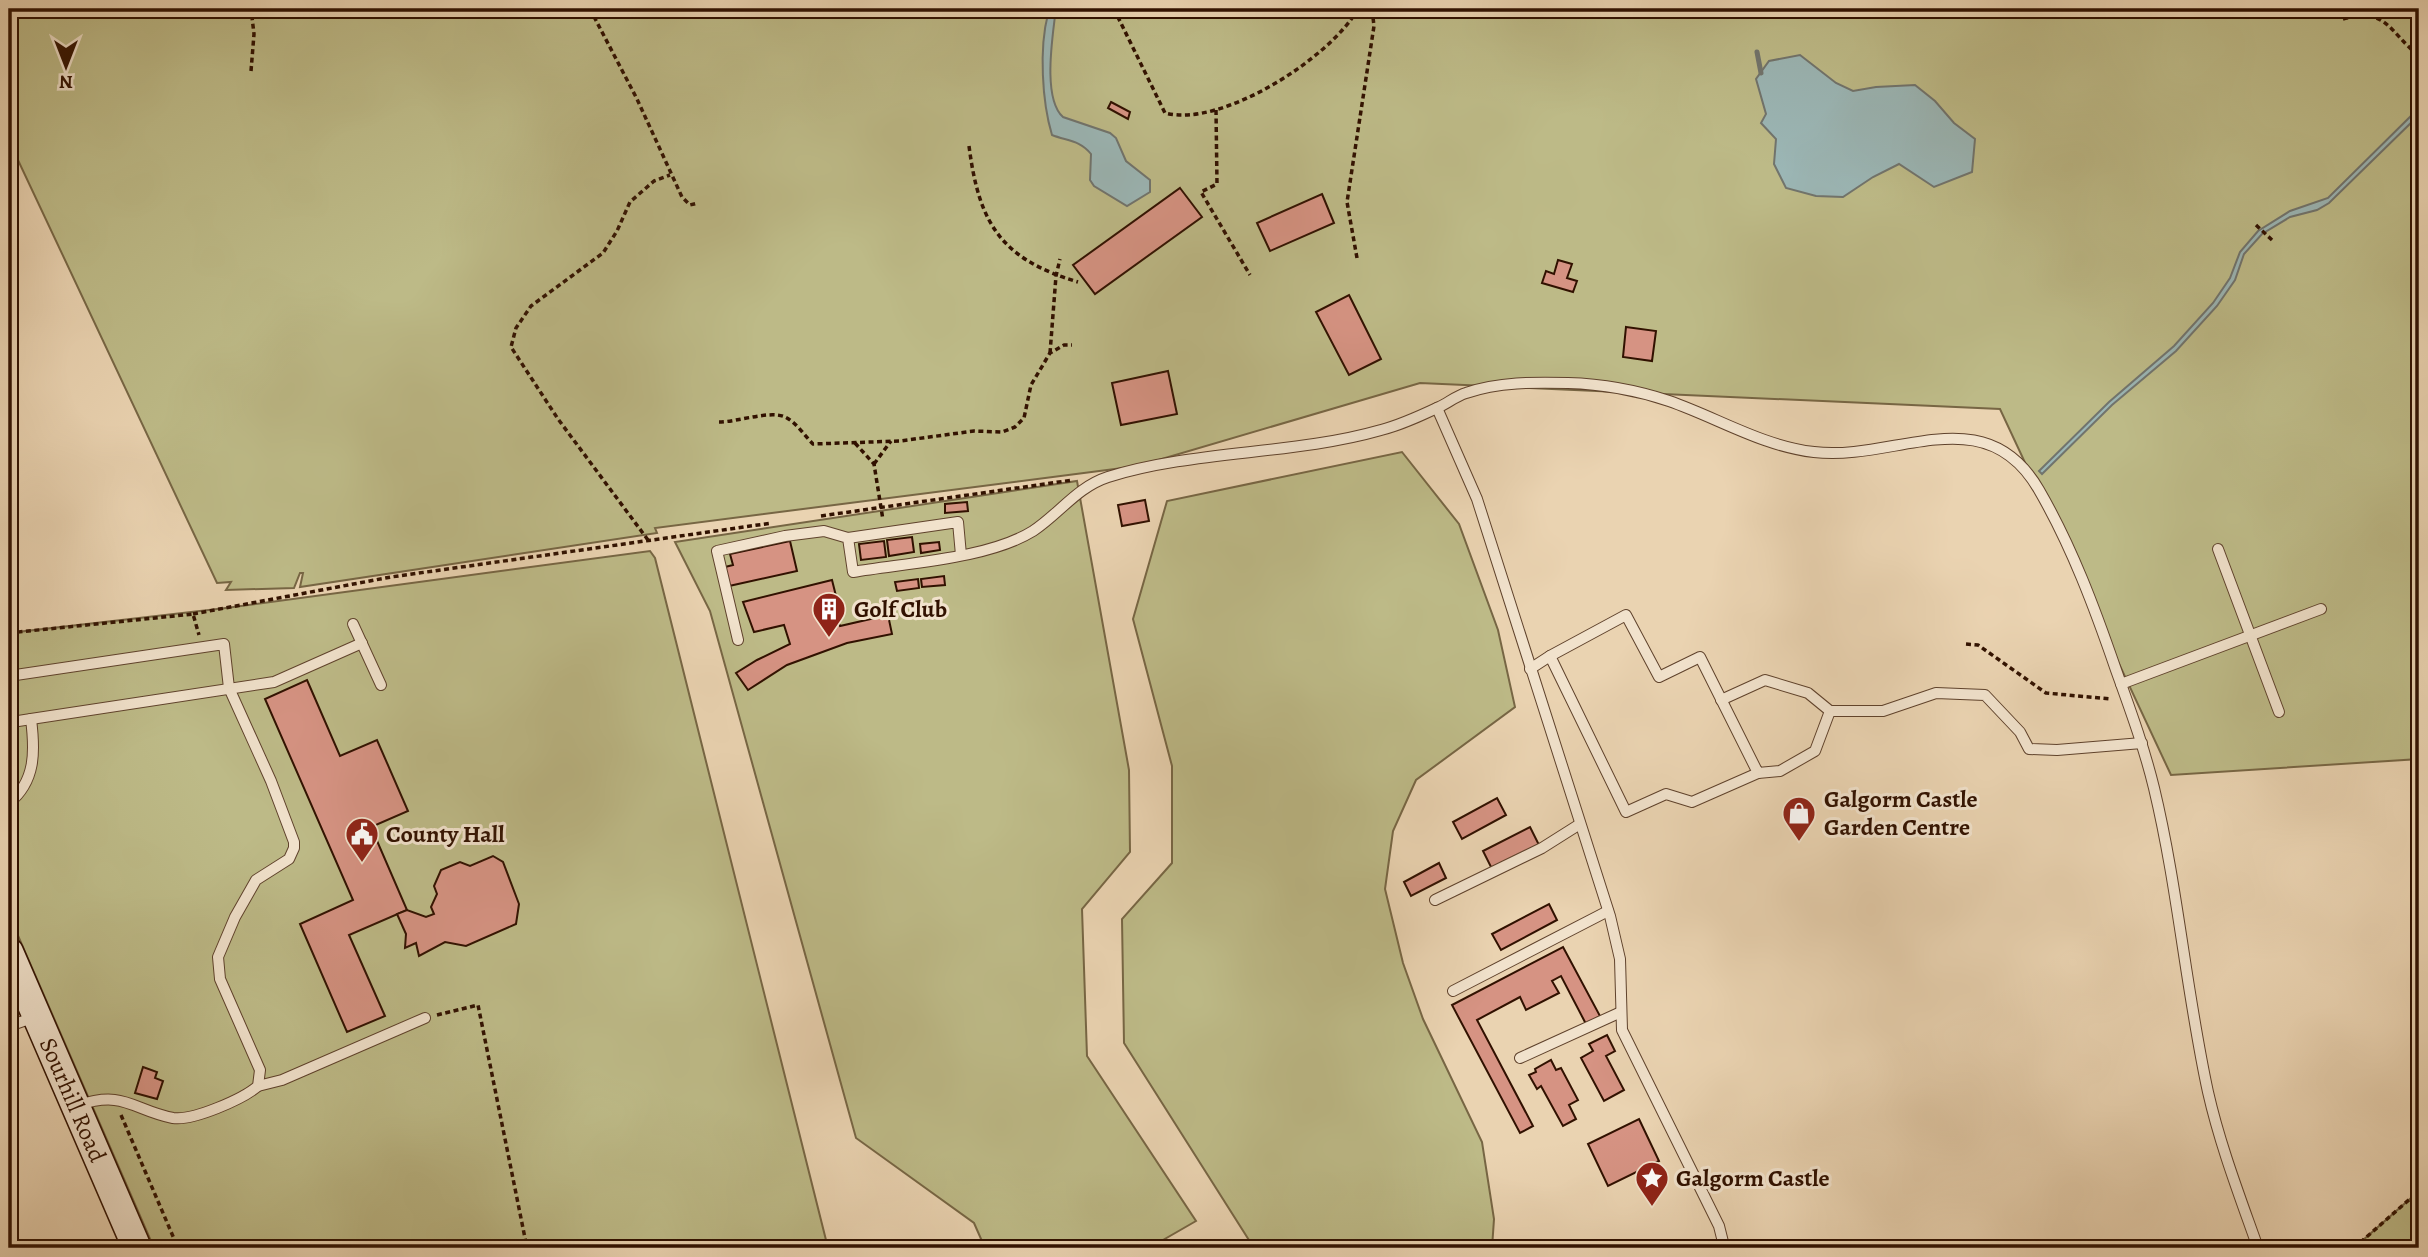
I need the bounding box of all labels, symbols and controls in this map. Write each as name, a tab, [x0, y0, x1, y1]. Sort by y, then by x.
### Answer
north arrow	[32, 32, 102, 102]
text: N	[59, 69, 73, 95]
building icon: Golf Club	[810, 590, 848, 639]
place label: Golf Club	[854, 593, 947, 625]
place label: Galgorm Castle Garden Centre	[1824, 783, 1978, 843]
shop icon: Galgorm Castle Garden Centre	[1780, 794, 1818, 843]
public building icon: County Hall	[343, 815, 381, 864]
place label: County Hall	[386, 818, 505, 850]
street label: Sourhill Road	[32, 1033, 114, 1167]
place icon: Galgorm Castle	[1633, 1159, 1671, 1208]
place label: Galgorm Castle	[1676, 1162, 1830, 1194]

